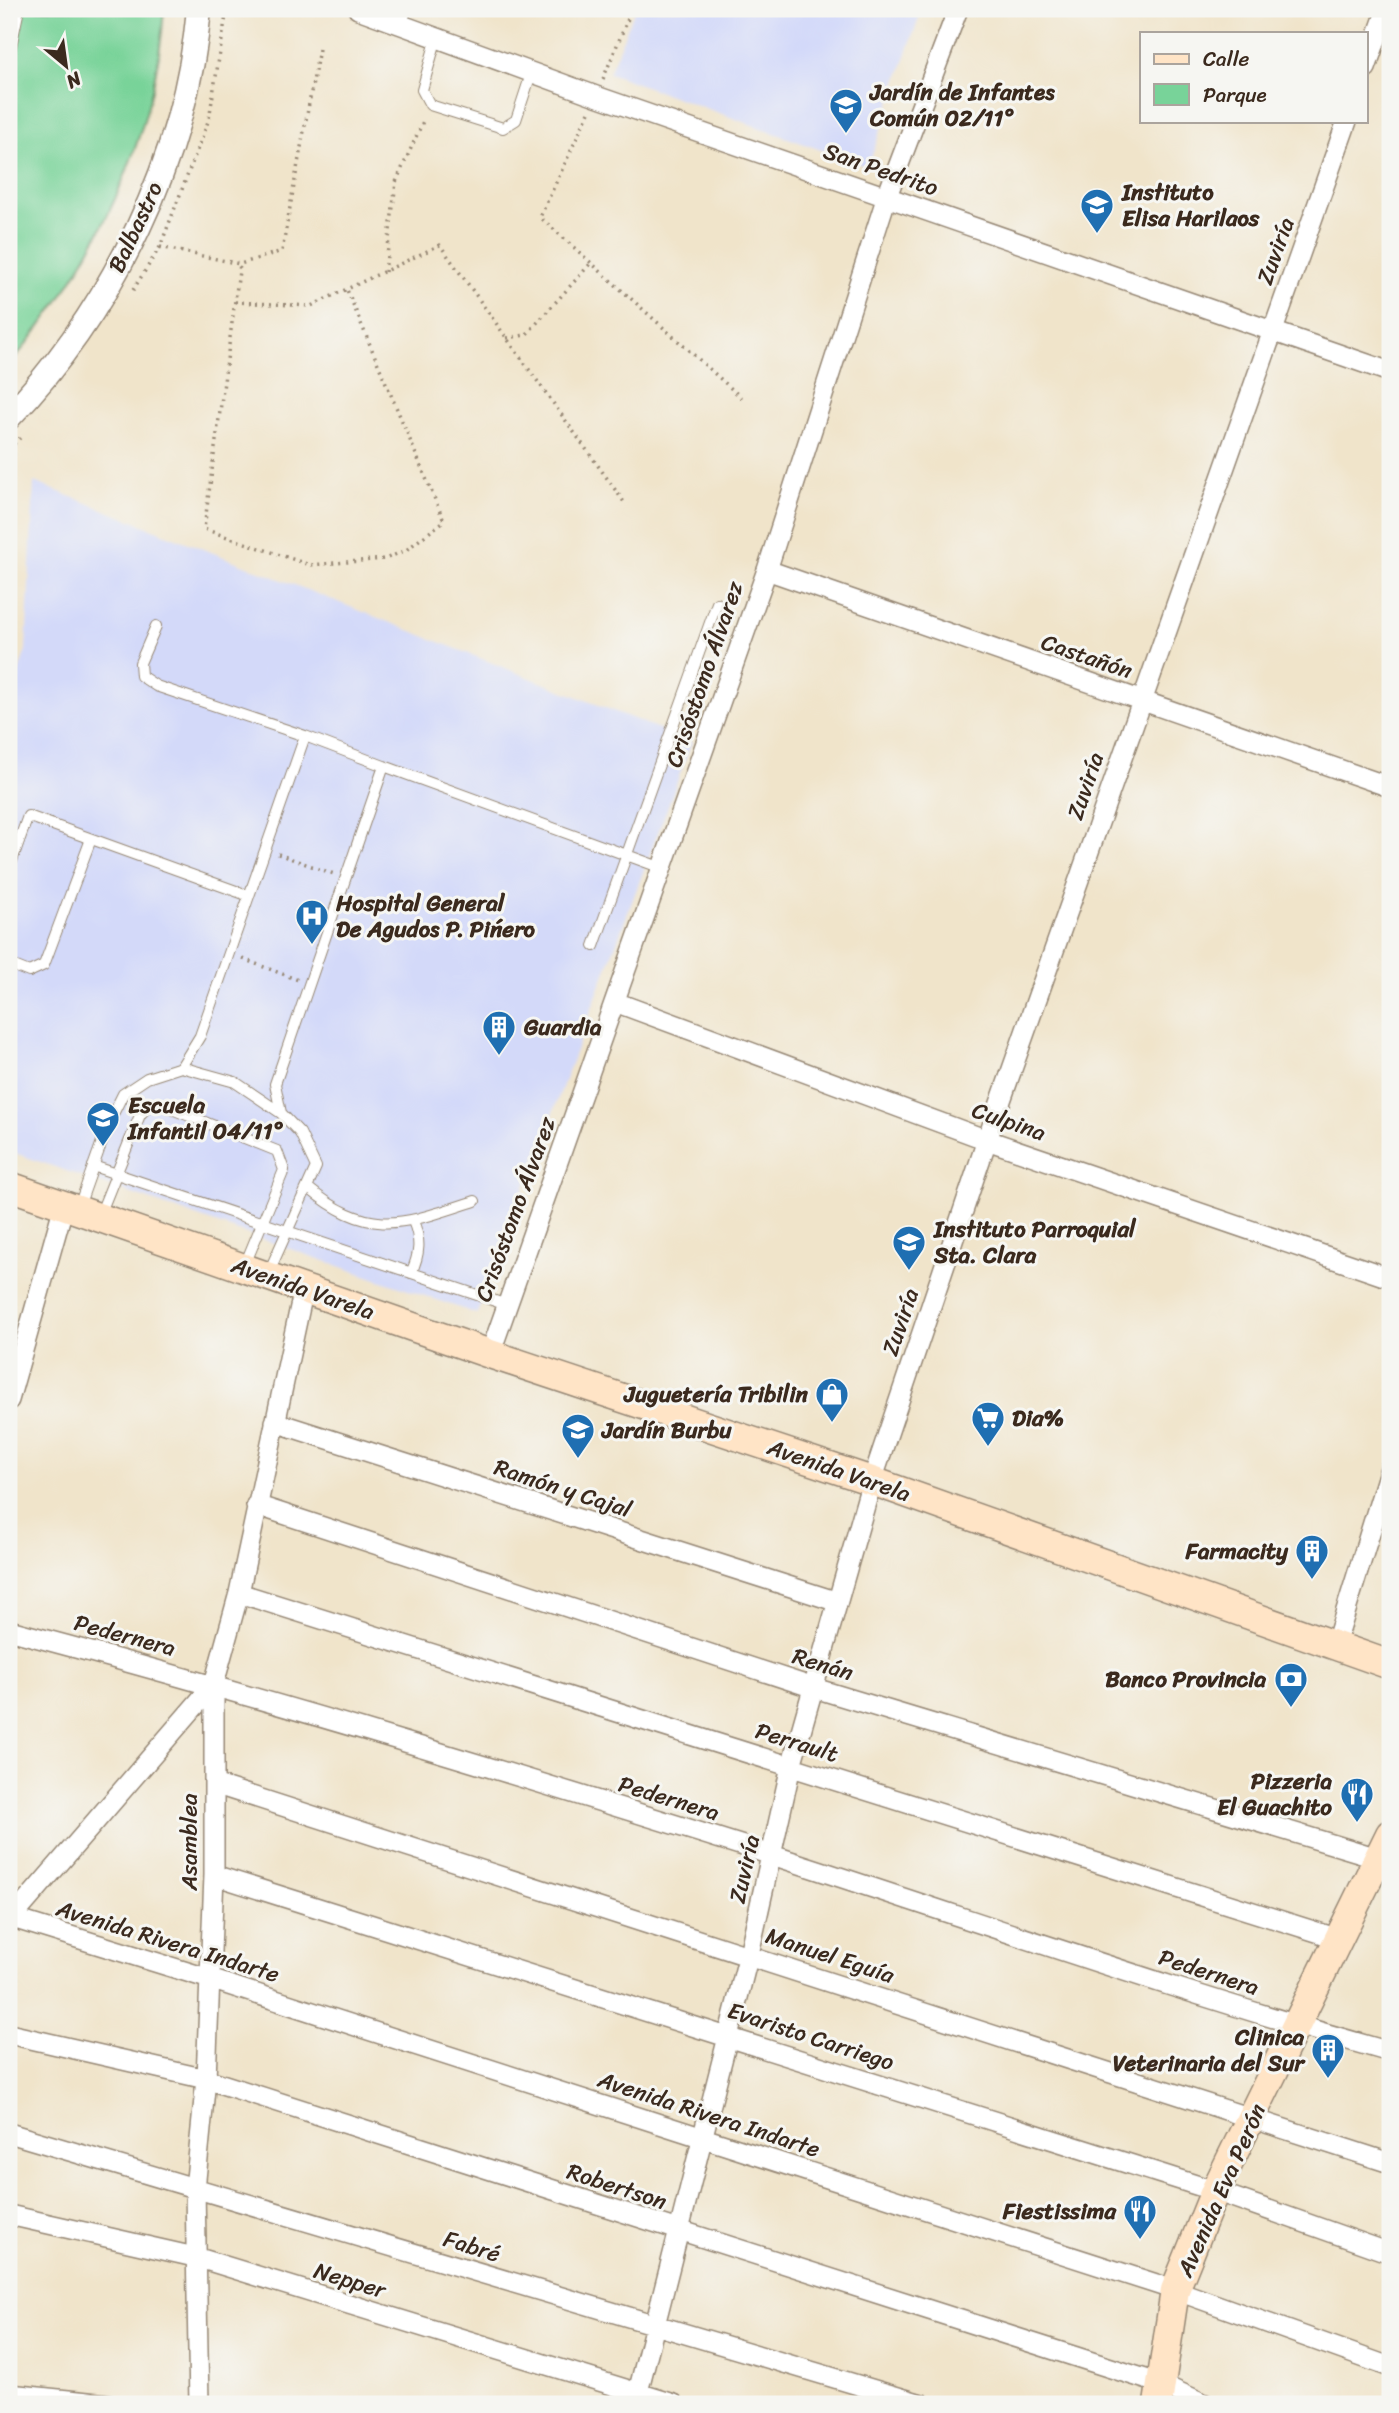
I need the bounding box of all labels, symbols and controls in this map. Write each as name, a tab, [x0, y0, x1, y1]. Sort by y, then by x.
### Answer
north arrow	[32, 32, 102, 102]
legend	[1140, 32, 1368, 122]
text: Calle	[1203, 40, 1250, 78]
text: N	[60, 62, 89, 98]
place label: Jardín de Infantes Común 02/11°	[868, 72, 1055, 139]
text: Parque	[1203, 76, 1267, 114]
school or university icon: Jardín de Infantes Común 02/11°	[827, 86, 865, 135]
street label: San Pedrito	[818, 131, 944, 208]
place label: Instituto Elisa Harilaos	[1121, 172, 1260, 239]
street label: Balbastro	[96, 175, 174, 280]
school or university icon: Instituto Elisa Harilaos	[1078, 186, 1116, 235]
street label: Zuviría	[1244, 211, 1307, 291]
street label: Crisóstomo Álvarez	[653, 575, 756, 773]
street label: Castañón	[1035, 622, 1139, 691]
street label: Zuviría	[1055, 746, 1116, 826]
place label: Hospital General De Agudos P. Pińero	[335, 883, 536, 950]
hospital icon: Hospital General De Agudos P. Pińero	[293, 897, 331, 946]
place label: Guardia	[523, 1007, 602, 1048]
building icon: Guardia	[480, 1008, 518, 1057]
place label: Escuela Infantil 04/11°	[127, 1085, 284, 1152]
street label: Culpina	[966, 1090, 1052, 1153]
school or university icon: Escuela Infantil 04/11°	[84, 1099, 122, 1148]
street label: Crisóstomo Álvarez	[463, 1111, 568, 1308]
place label: Instituto Parroquial Sta. Clara	[933, 1209, 1137, 1276]
school or university icon: Instituto Parroquial Sta. Clara	[890, 1223, 928, 1272]
street label: Avenida Varela	[225, 1245, 380, 1332]
street label: Zuviría	[870, 1282, 931, 1362]
place label: Juguetería Tribilin	[622, 1374, 809, 1415]
shop icon: Juguetería Tribilin	[813, 1375, 851, 1424]
place label: Dia%	[1012, 1398, 1064, 1439]
supermarket icon: Dia%	[969, 1399, 1007, 1448]
place label: Jardín Burbu	[600, 1410, 732, 1451]
school or university icon: Jardín Burbu	[559, 1411, 597, 1460]
street label: Avenida Varela	[761, 1427, 916, 1514]
street label: Ramón y Cajal	[489, 1447, 637, 1530]
place label: Farmacity	[1184, 1531, 1289, 1572]
building icon: Farmacity	[1293, 1532, 1331, 1581]
street label: Pedernera	[69, 1602, 180, 1669]
street label: Renán	[787, 1636, 859, 1693]
place label: Banco Provincia	[1105, 1659, 1266, 1700]
bank icon: Banco Provincia	[1272, 1660, 1310, 1709]
street label: Perrault	[750, 1710, 844, 1775]
place label: Pizzeria El Guachito	[1217, 1761, 1332, 1828]
street label: Pedernera	[613, 1764, 724, 1833]
restaurant icon: Pizzeria El Guachito	[1338, 1775, 1376, 1824]
street label: Asamblea	[169, 1793, 210, 1892]
street label: Zuviría	[717, 1830, 772, 1907]
street label: Avenida Rivera Indarte	[50, 1888, 285, 1995]
street label: Manuel Eguía	[760, 1915, 900, 1996]
street label: Pedernera	[1153, 1937, 1265, 2008]
street label: Evaristo Carriego	[722, 1990, 900, 2083]
place label: Clinica Veterinaria del Sur	[1113, 2017, 1307, 2084]
building icon: Clinica Veterinaria del Sur	[1309, 2031, 1347, 2080]
street label: Avenida Rivera Indarte	[591, 2059, 825, 2170]
street label: Avenida Eva Perón	[1164, 2096, 1278, 2285]
street label: Robertson	[561, 2151, 672, 2222]
place label: Fiestissima	[1002, 2191, 1117, 2232]
restaurant icon: Fiestissima	[1121, 2192, 1159, 2241]
street label: Fabré	[438, 2218, 506, 2275]
street label: Nepper	[309, 2250, 392, 2311]

